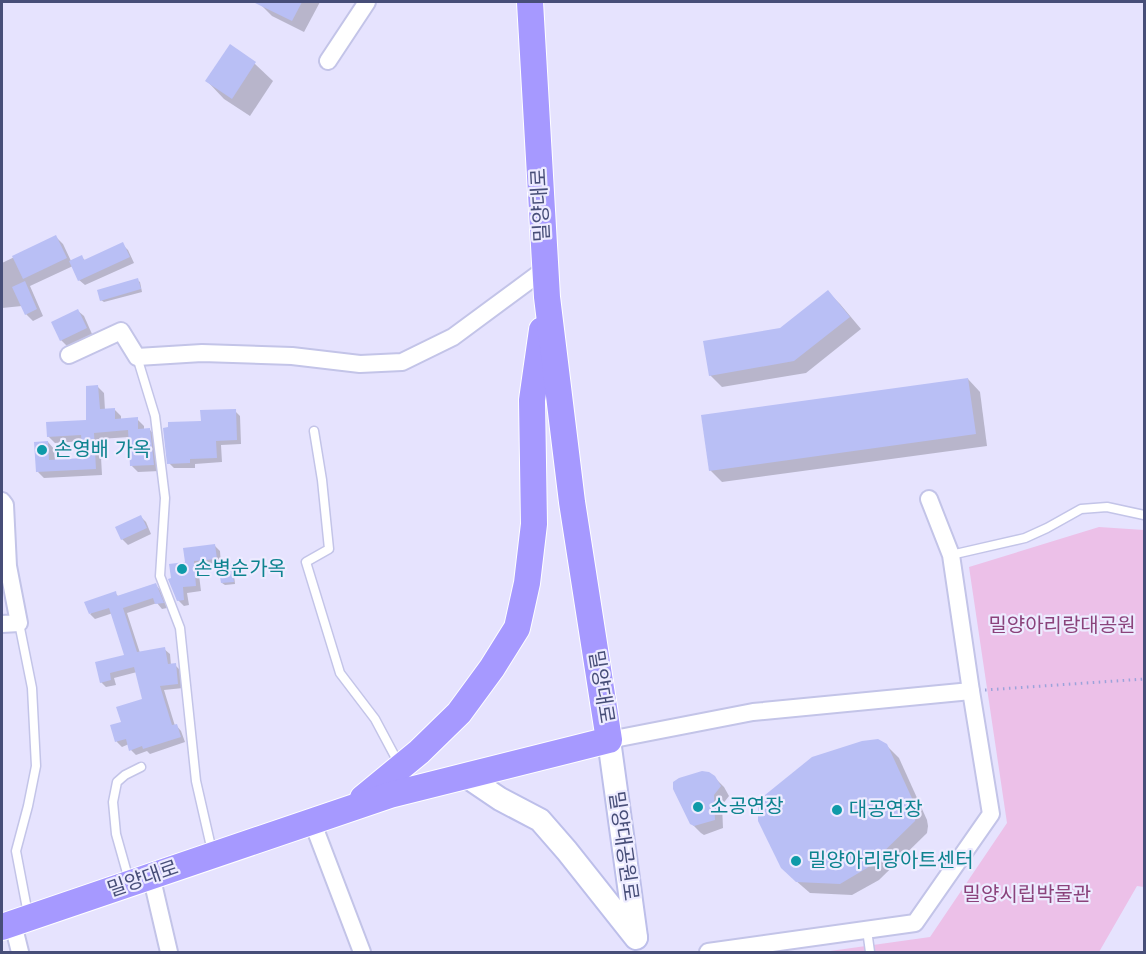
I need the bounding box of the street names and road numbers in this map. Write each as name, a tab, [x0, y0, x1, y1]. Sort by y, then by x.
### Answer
street label: 밀양대로	[527, 168, 555, 242]
street label: 밀양대로	[583, 649, 619, 725]
street label: 밀양대공원로	[603, 790, 643, 902]
street label: 밀양대로	[104, 856, 182, 902]

